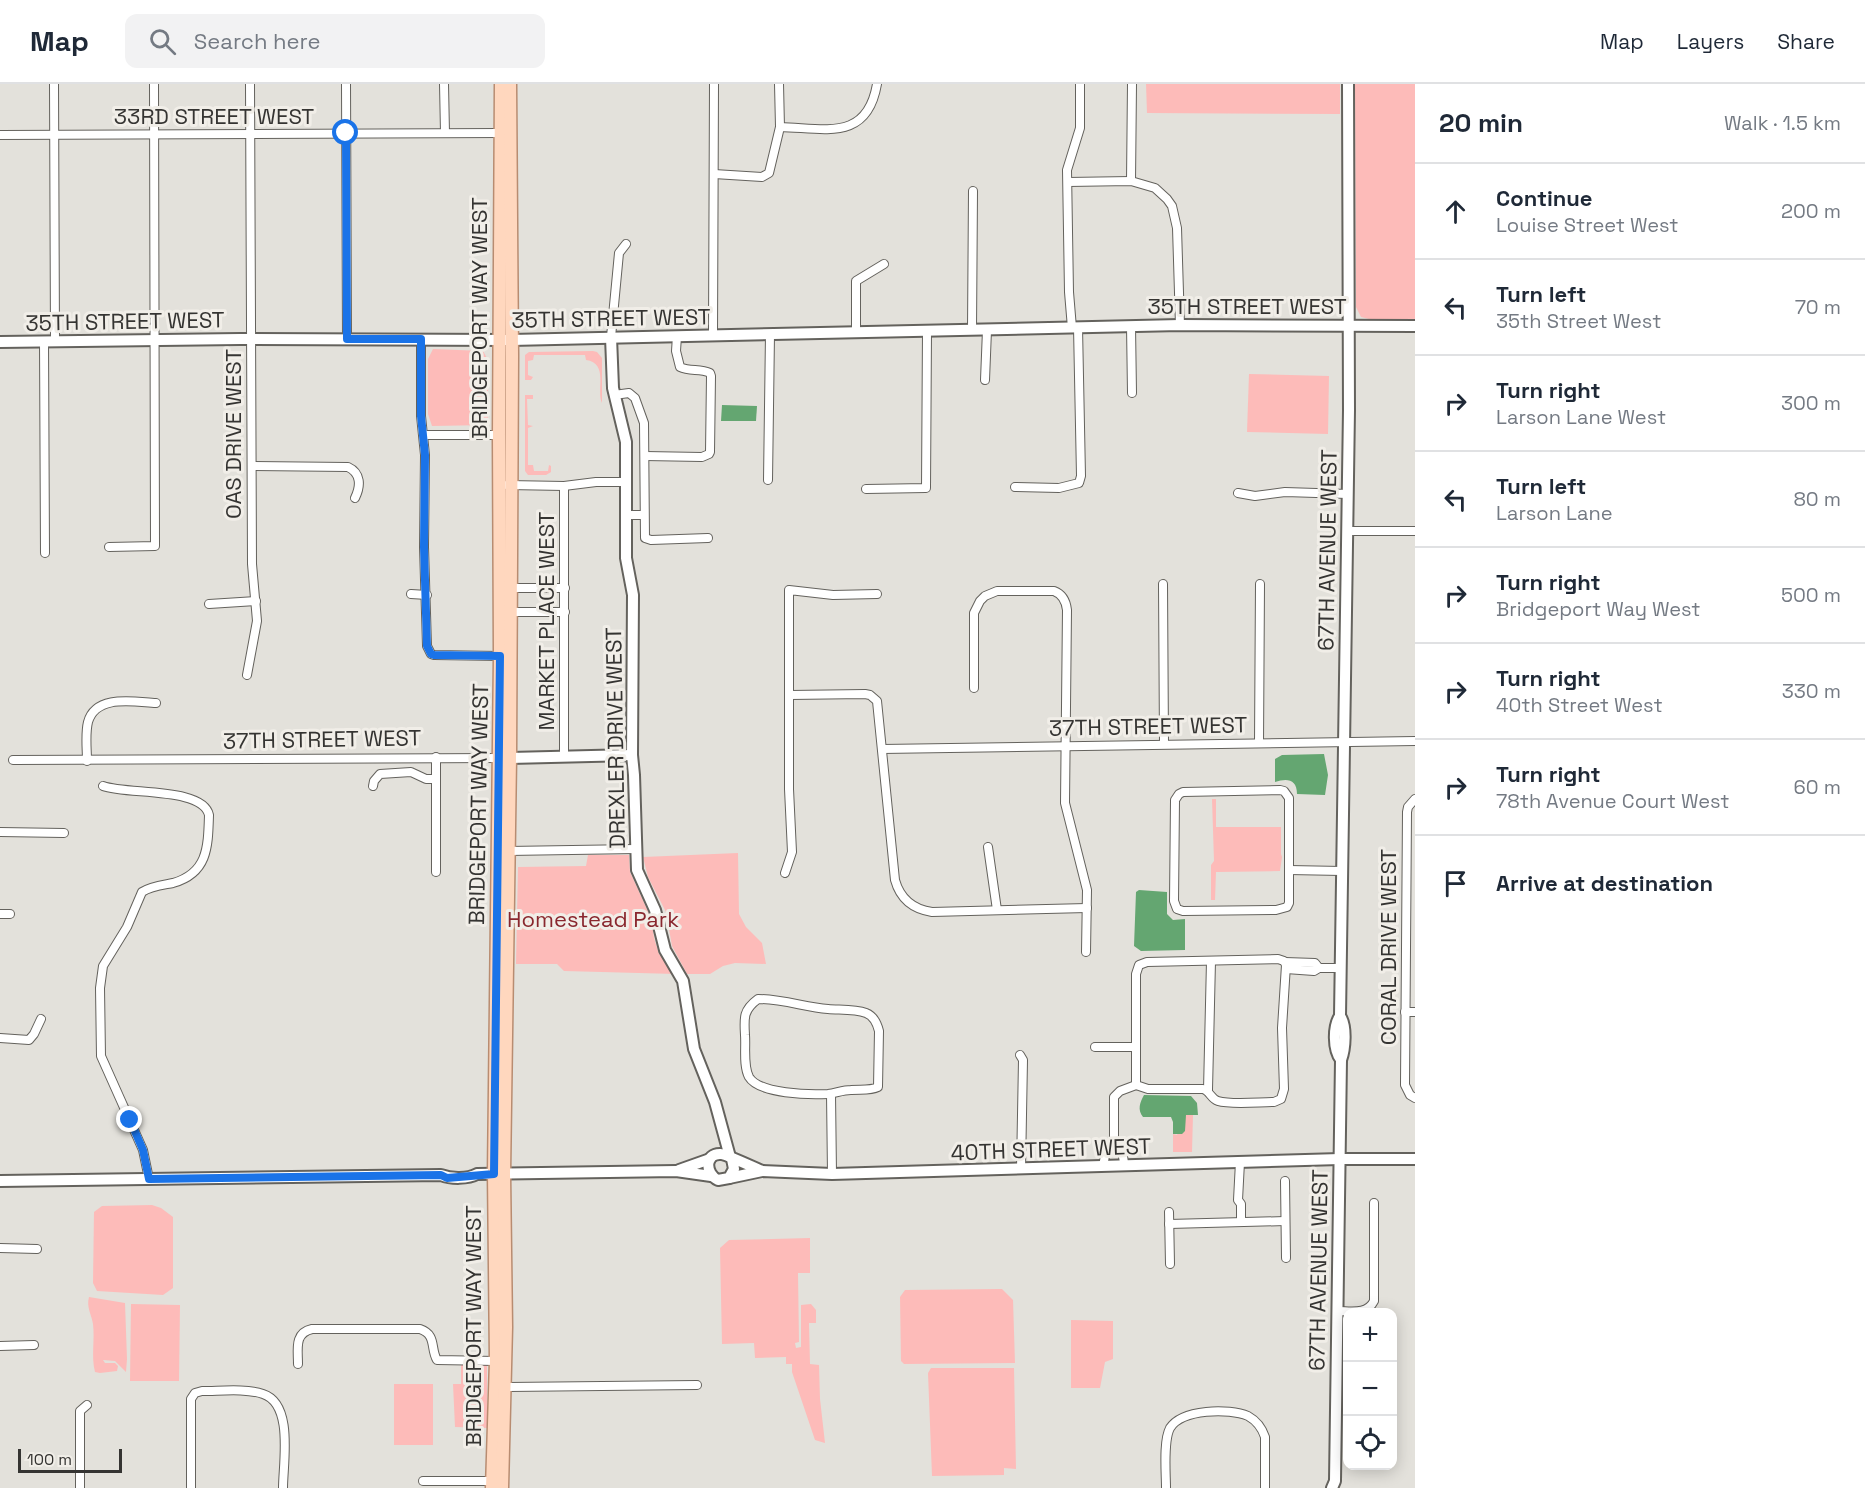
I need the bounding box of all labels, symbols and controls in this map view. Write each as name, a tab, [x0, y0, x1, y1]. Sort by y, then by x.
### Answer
search box	[125, 14, 545, 68]
text: Map	[30, 23, 89, 59]
icon: search	[146, 25, 179, 58]
text: Search here	[194, 27, 321, 55]
text: Map	[1600, 28, 1644, 55]
text: Layers	[1677, 28, 1744, 55]
text: Share	[1777, 28, 1835, 55]
street label: 33RD STREET WEST	[114, 102, 314, 130]
text: 20 min	[1439, 106, 1523, 140]
text: Walk · 1.5 km	[1724, 110, 1841, 136]
route start	[332, 119, 358, 145]
text: Continue	[1496, 184, 1592, 212]
icon: ahead	[1439, 195, 1472, 228]
street label: BRIDGEPORT WAY WEST	[465, 197, 493, 439]
text: 200 m	[1781, 198, 1841, 224]
text: Louise Street West	[1496, 212, 1679, 238]
text: Turn left	[1496, 280, 1586, 308]
icon: left	[1439, 291, 1472, 324]
street label: 35TH STREET WEST	[1147, 292, 1347, 320]
text: 70 m	[1795, 294, 1841, 320]
street label: 35TH STREET WEST	[511, 302, 711, 334]
street label: 35TH STREET WEST	[25, 305, 225, 337]
text: 35th Street West	[1496, 308, 1661, 334]
street label: OAS DRIVE WEST	[219, 349, 247, 519]
text: Turn right	[1496, 376, 1601, 404]
icon: right	[1439, 387, 1472, 420]
text: 300 m	[1781, 390, 1841, 416]
text: Larson Lane West	[1496, 404, 1666, 430]
street label: 67TH AVENUE WEST	[1311, 449, 1343, 651]
text: Turn left	[1496, 472, 1586, 500]
icon: left	[1439, 483, 1472, 516]
text: 80 m	[1793, 486, 1841, 512]
text: Larson Lane	[1496, 500, 1613, 526]
street label: MARKET PLACE WEST	[532, 511, 560, 730]
text: Turn right	[1496, 568, 1601, 596]
icon: right	[1439, 579, 1472, 612]
text: 500 m	[1781, 582, 1841, 608]
text: Bridgeport Way West	[1496, 596, 1701, 622]
street label: DREXLER DRIVE WEST	[599, 627, 631, 849]
text: Turn right	[1496, 664, 1601, 692]
icon: right	[1439, 675, 1472, 708]
text: 330 m	[1782, 678, 1841, 704]
street label: BRIDGEPORT WAY WEST	[462, 683, 494, 925]
text: 40th Street West	[1496, 692, 1663, 718]
street label: 37TH STREET WEST	[1049, 710, 1247, 742]
street label: 37TH STREET WEST	[223, 723, 421, 755]
text: Turn right	[1496, 760, 1601, 788]
icon: right	[1439, 771, 1472, 804]
text: 60 m	[1794, 774, 1841, 800]
text: 78th Avenue Court West	[1496, 788, 1730, 814]
street label: CORAL DRIVE WEST	[1374, 849, 1402, 1045]
icon: arrive	[1439, 867, 1472, 900]
text: Arrive at destination	[1496, 869, 1713, 897]
park label: Homestead Park	[507, 905, 679, 933]
route end	[116, 1106, 142, 1132]
street label: 40TH STREET WEST	[950, 1132, 1152, 1166]
street label: 67TH AVENUE WEST	[1302, 1169, 1334, 1371]
street label: BRIDGEPORT WAY WEST	[459, 1205, 487, 1447]
map controls	[1343, 1308, 1397, 1470]
button: +	[1343, 1308, 1397, 1362]
button: −	[1343, 1362, 1397, 1416]
button: locate	[1343, 1416, 1397, 1470]
scale bar	[18, 1446, 122, 1474]
text: 100 m	[27, 1449, 72, 1470]

